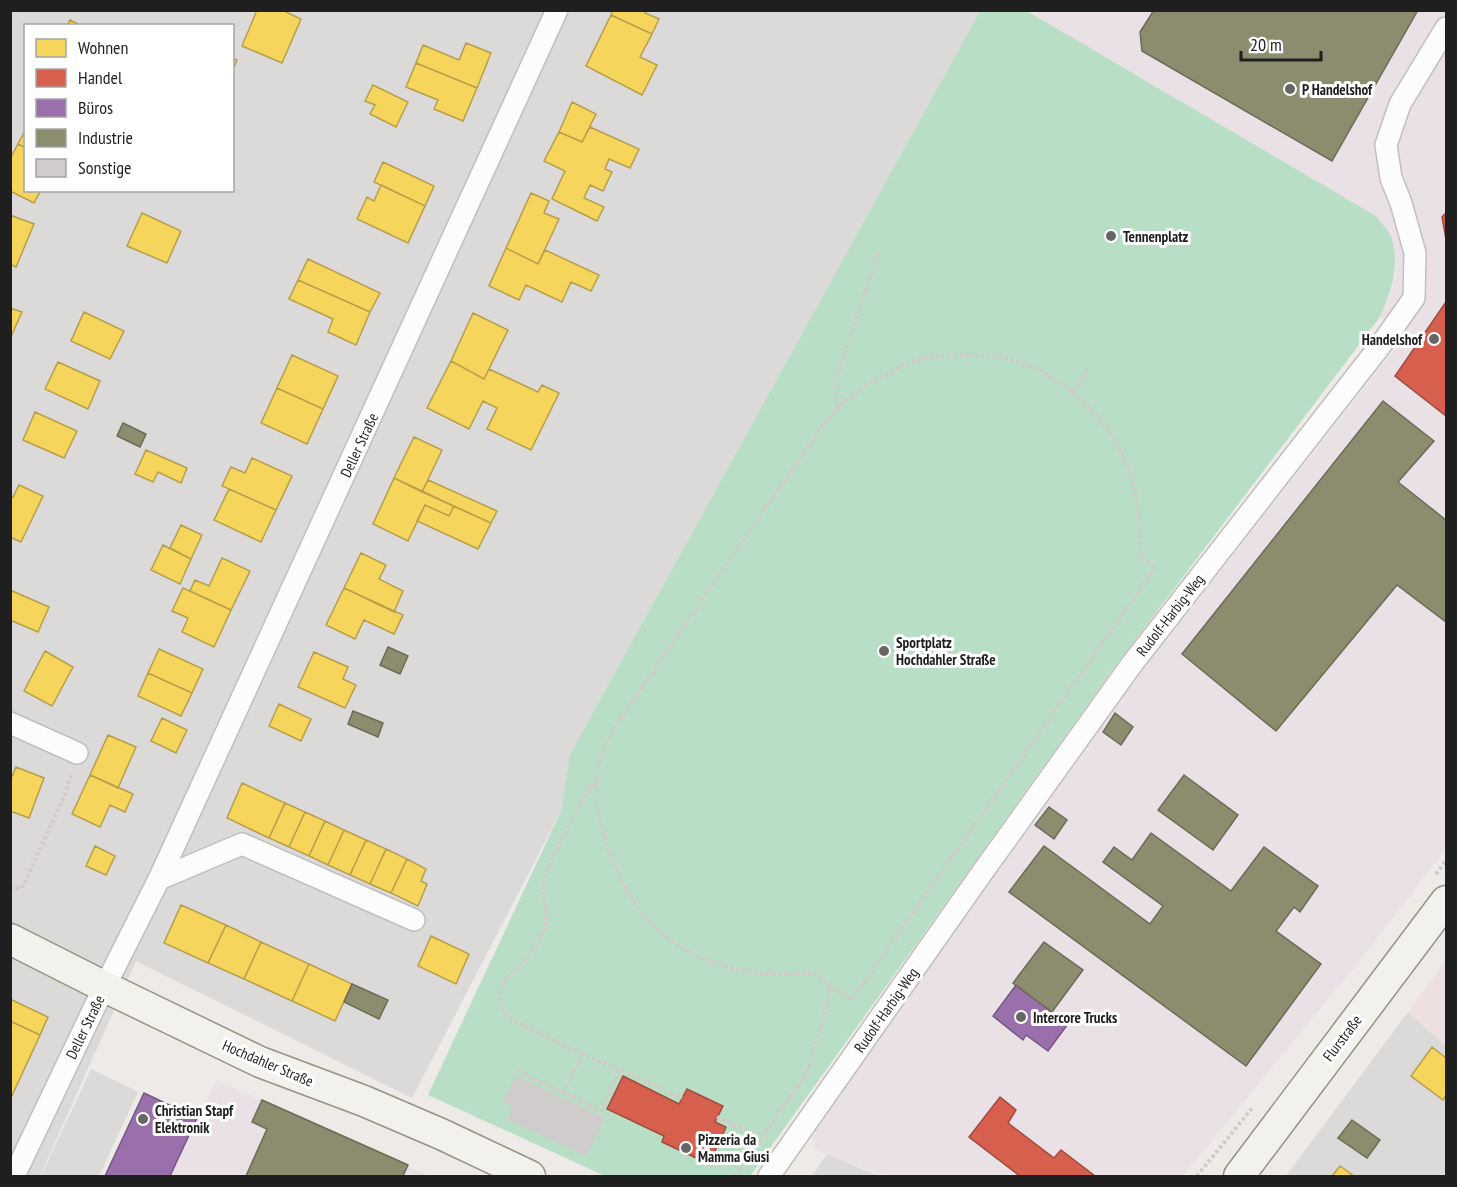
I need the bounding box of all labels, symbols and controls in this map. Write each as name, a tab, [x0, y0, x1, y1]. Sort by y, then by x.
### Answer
legend	[24, 24, 234, 192]
scale bar	[1241, 24, 1320, 62]
text: 20 m	[1250, 33, 1282, 56]
text: Wohnen	[78, 36, 128, 59]
text: Handel	[78, 66, 123, 89]
place label: P Handelshof	[1302, 80, 1373, 99]
marker: P Handelshof	[1283, 82, 1297, 96]
text: Büros	[78, 96, 113, 119]
text: Industrie	[78, 126, 133, 149]
text: Sonstige	[78, 156, 132, 179]
place label: Tennenplatz	[1123, 227, 1188, 246]
marker: Tennenplatz	[1104, 229, 1118, 243]
place label: Handelshof	[1362, 330, 1423, 349]
marker: Handelshof	[1427, 332, 1441, 346]
street label: Deller Straße	[336, 410, 382, 480]
street label: Rudolf-Harbig-Weg	[1132, 570, 1208, 660]
place label: Sportplatz Hochdahler Straße	[896, 633, 996, 669]
marker: Sportplatz Hochdahler Straße	[877, 644, 891, 658]
street label: Rudolf-Harbig-Weg	[850, 964, 922, 1056]
street label: Deller Straße	[61, 992, 109, 1062]
place label: Intercore Trucks	[1033, 1008, 1117, 1027]
marker: Intercore Trucks	[1014, 1010, 1028, 1024]
street label: Flurstraße	[1318, 1011, 1366, 1065]
street label: Hochdahler Straße	[220, 1035, 316, 1091]
place label: Christian Stapf Elektronik	[155, 1101, 234, 1137]
marker: Christian Stapf Elektronik	[136, 1112, 150, 1126]
place label: Pizzeria da Mamma Giusi	[698, 1130, 769, 1166]
marker: Pizzeria da Mamma Giusi	[679, 1141, 693, 1155]

